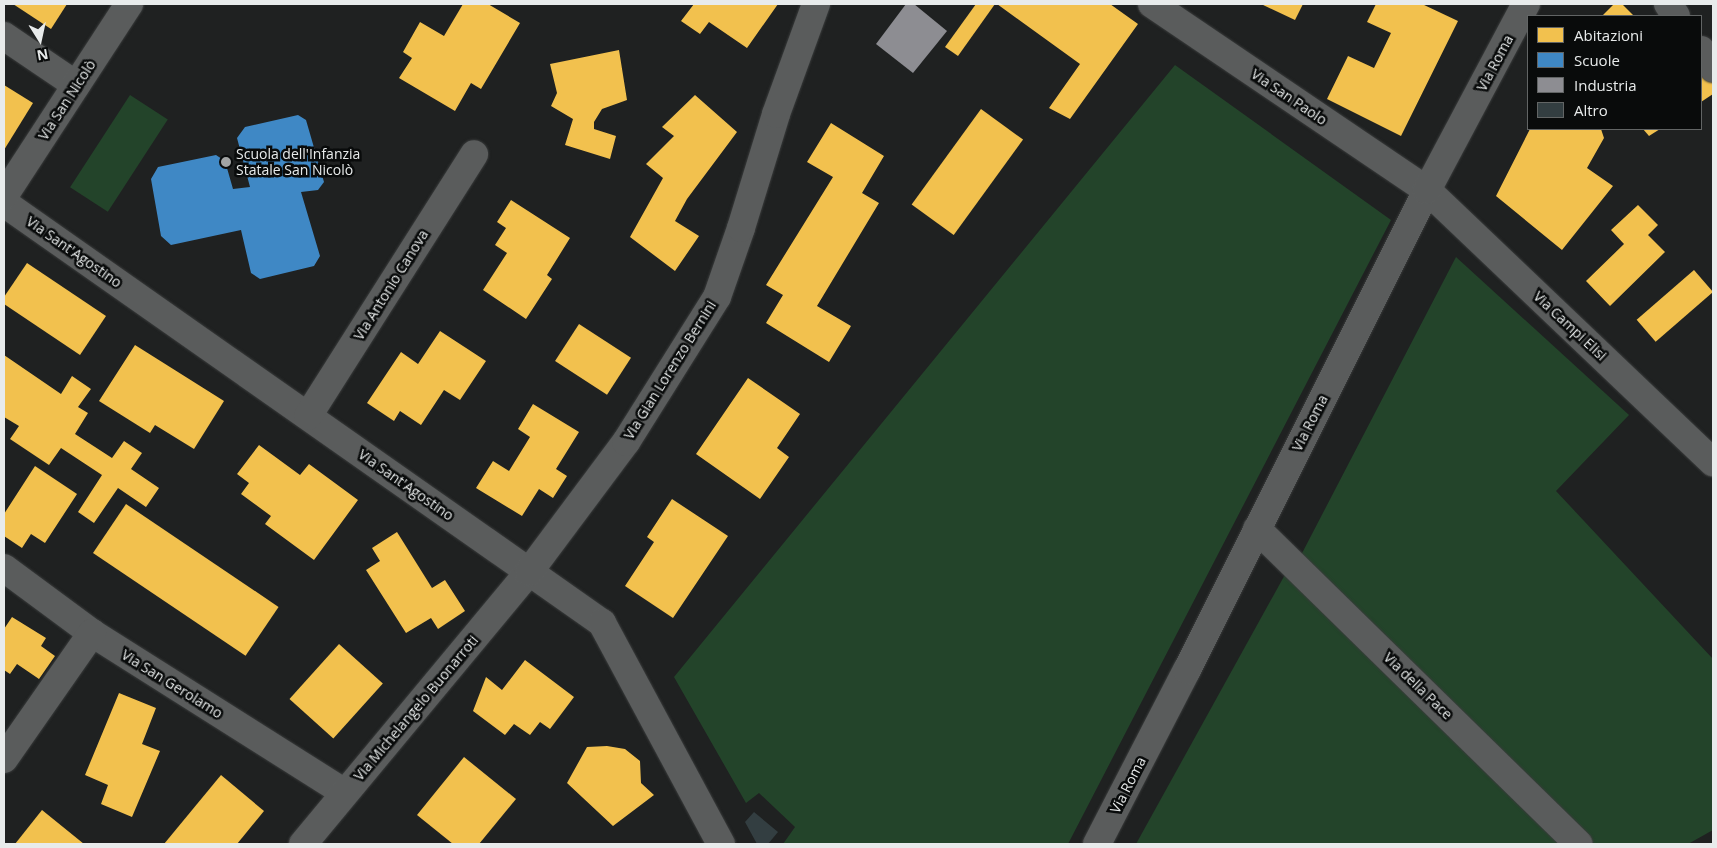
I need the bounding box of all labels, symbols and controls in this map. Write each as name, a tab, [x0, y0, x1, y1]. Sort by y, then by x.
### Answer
north arrow	[15, 15, 65, 65]
legend	[1527, 15, 1702, 130]
text: Abitazioni	[1574, 25, 1643, 45]
street label: Via Roma	[1473, 32, 1517, 94]
text: Scuole	[1574, 50, 1620, 70]
street label: Via San Nicolò	[35, 57, 99, 143]
street label: Via San Paolo	[1248, 66, 1330, 128]
text: Industria	[1574, 75, 1637, 95]
text: Altro	[1574, 100, 1608, 120]
place label: Scuola dell'Infanzia Statale San Nicolò	[236, 146, 360, 178]
marker: Scuola dell'Infanzia Statale San Nicolò	[220, 156, 232, 168]
street label: Via Sant'Agostino	[23, 213, 125, 291]
street label: Via Antonio Canova	[350, 227, 432, 343]
street label: Via Campi Elisi	[1530, 288, 1610, 364]
street label: Via Gian Lorenzo Bernini	[620, 298, 720, 442]
street label: Via Roma	[1289, 392, 1331, 454]
street label: Via Sant'Agostino	[355, 446, 457, 524]
street label: Via Michelangelo Buonarroti	[350, 632, 482, 784]
street label: Via San Gerolamo	[118, 646, 226, 722]
street label: Via della Pace	[1380, 649, 1456, 723]
street label: Via Roma	[1107, 754, 1149, 816]

